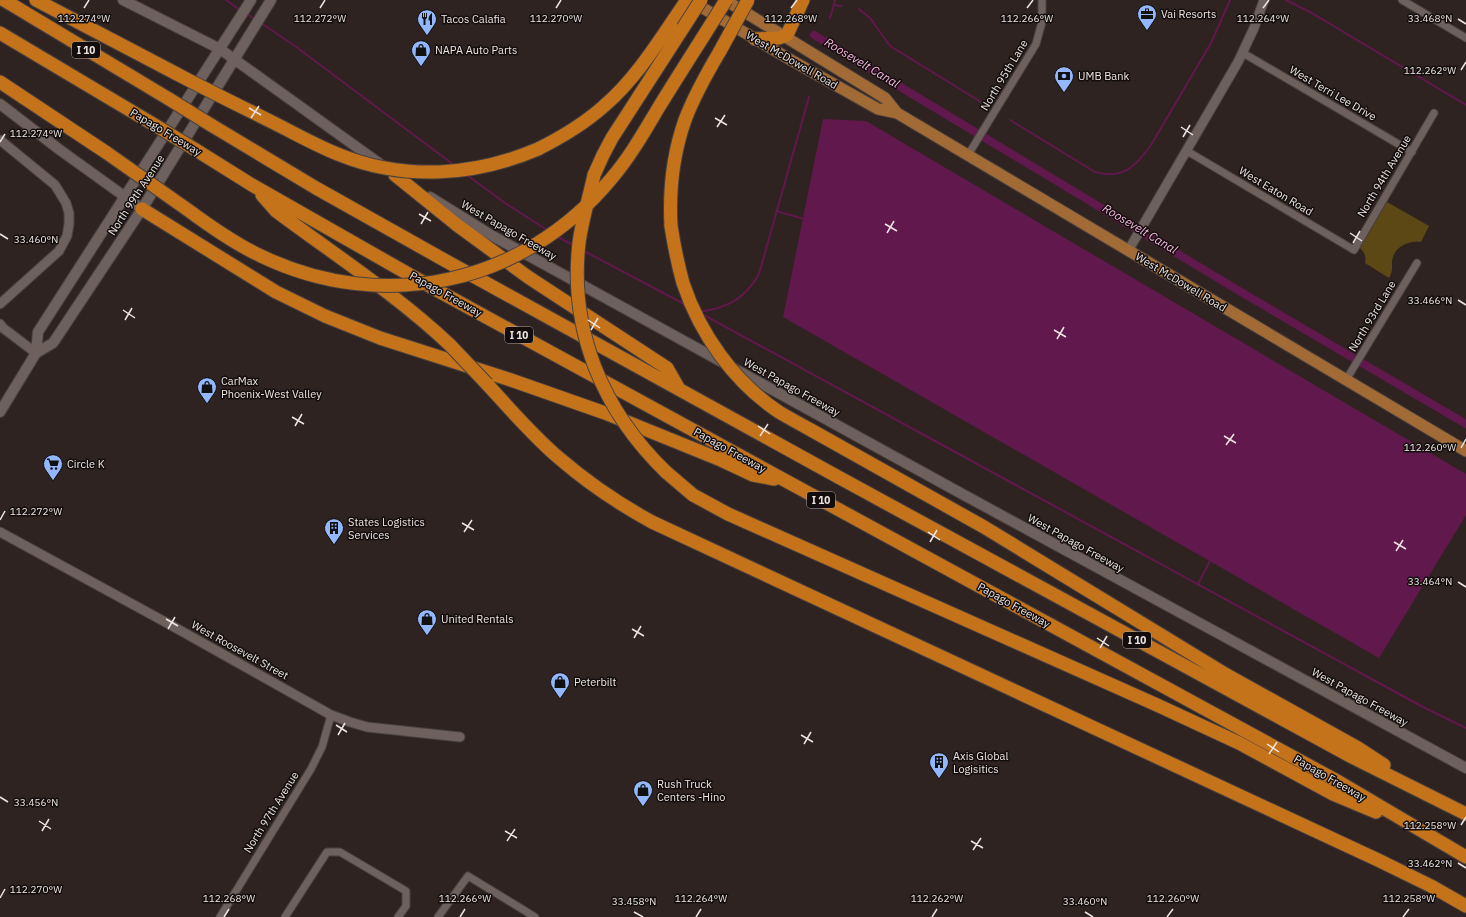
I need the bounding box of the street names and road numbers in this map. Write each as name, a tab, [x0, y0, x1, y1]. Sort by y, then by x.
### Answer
street label: West McDowell Road	[744, 28, 840, 92]
street label: North 95th Lane	[977, 37, 1031, 113]
road number: I 10	[72, 42, 100, 58]
street label: West Terri Lee Drive	[1287, 62, 1379, 124]
street label: Papago Freeway	[128, 105, 205, 159]
street label: North 94th Avenue	[1354, 132, 1414, 220]
street label: North 99th Avenue	[105, 152, 167, 238]
street label: West Eaton Road	[1236, 163, 1316, 219]
street label: West Papago Freeway	[459, 197, 560, 263]
street label: West McDowell Road	[1133, 249, 1229, 315]
street label: Papago Freeway	[407, 268, 485, 320]
street label: North 93rd Lane	[1345, 278, 1399, 354]
road number: I 10	[505, 327, 533, 343]
street label: West Papago Freeway	[741, 355, 843, 420]
street label: Papago Freeway	[691, 424, 769, 476]
road number: I 10	[807, 492, 835, 508]
street label: West Papago Freeway	[1025, 511, 1127, 576]
street label: Papago Freeway	[975, 579, 1053, 631]
street label: West Roosevelt Street	[189, 617, 291, 683]
road number: I 10	[1123, 632, 1151, 648]
street label: West Papago Freeway	[1309, 665, 1411, 730]
street label: Papago Freeway	[1292, 752, 1369, 805]
street label: North 97th Avenue	[240, 769, 302, 855]

